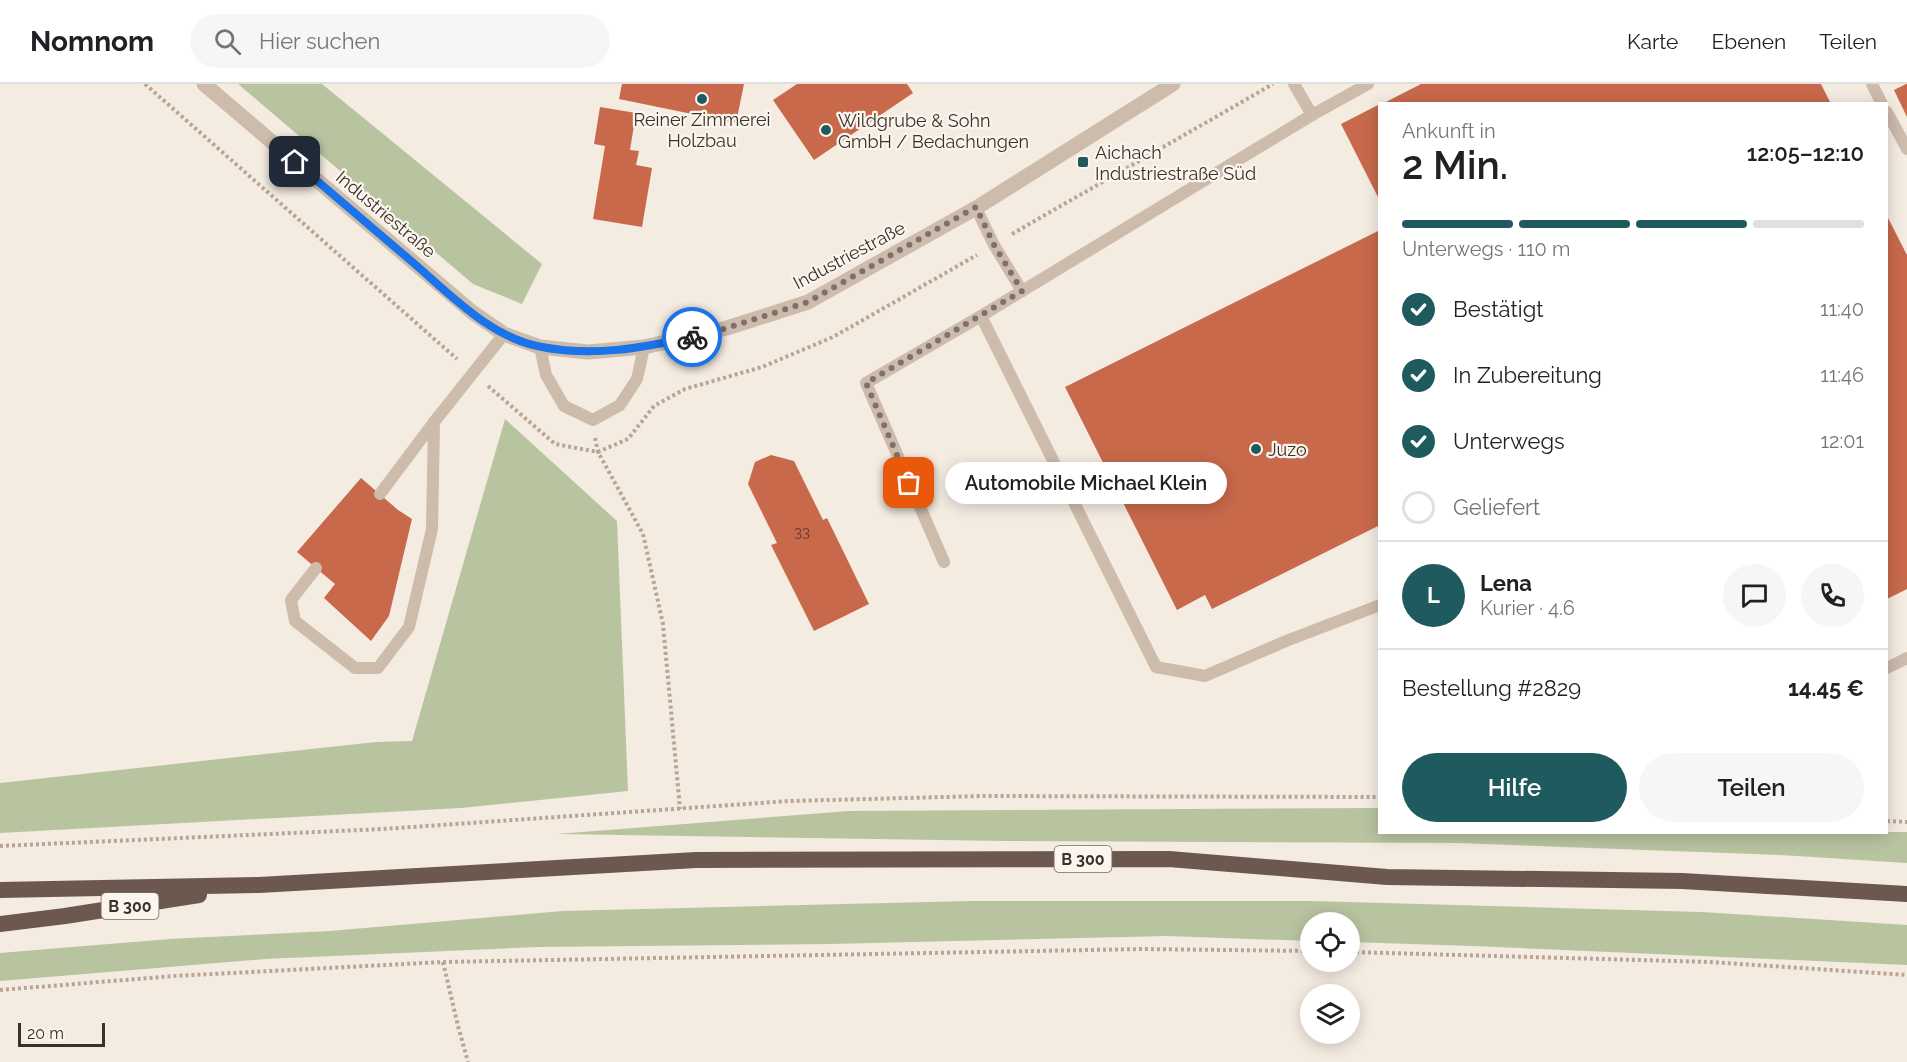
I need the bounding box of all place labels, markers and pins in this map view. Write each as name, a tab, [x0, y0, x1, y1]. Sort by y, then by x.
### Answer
marker: Reiner Zimmerei Holzbau	[695, 92, 709, 106]
place label: Reiner Zimmerei Holzbau	[634, 109, 770, 151]
place label: Wildgrube & Sohn GmbH / Bedachungen	[838, 110, 1029, 152]
marker: Wildgrube & Sohn GmbH / Bedachungen	[819, 123, 833, 137]
pin	[269, 136, 320, 187]
place label: Aichach Industriestraße Süd	[1095, 142, 1256, 184]
marker: Aichach Industriestraße Süd	[1076, 155, 1090, 169]
place label: Juzo	[1268, 439, 1307, 460]
marker: Juzo	[1249, 442, 1263, 456]
pin	[883, 457, 934, 508]
callout: Automobile Michael Klein	[945, 462, 1227, 504]

